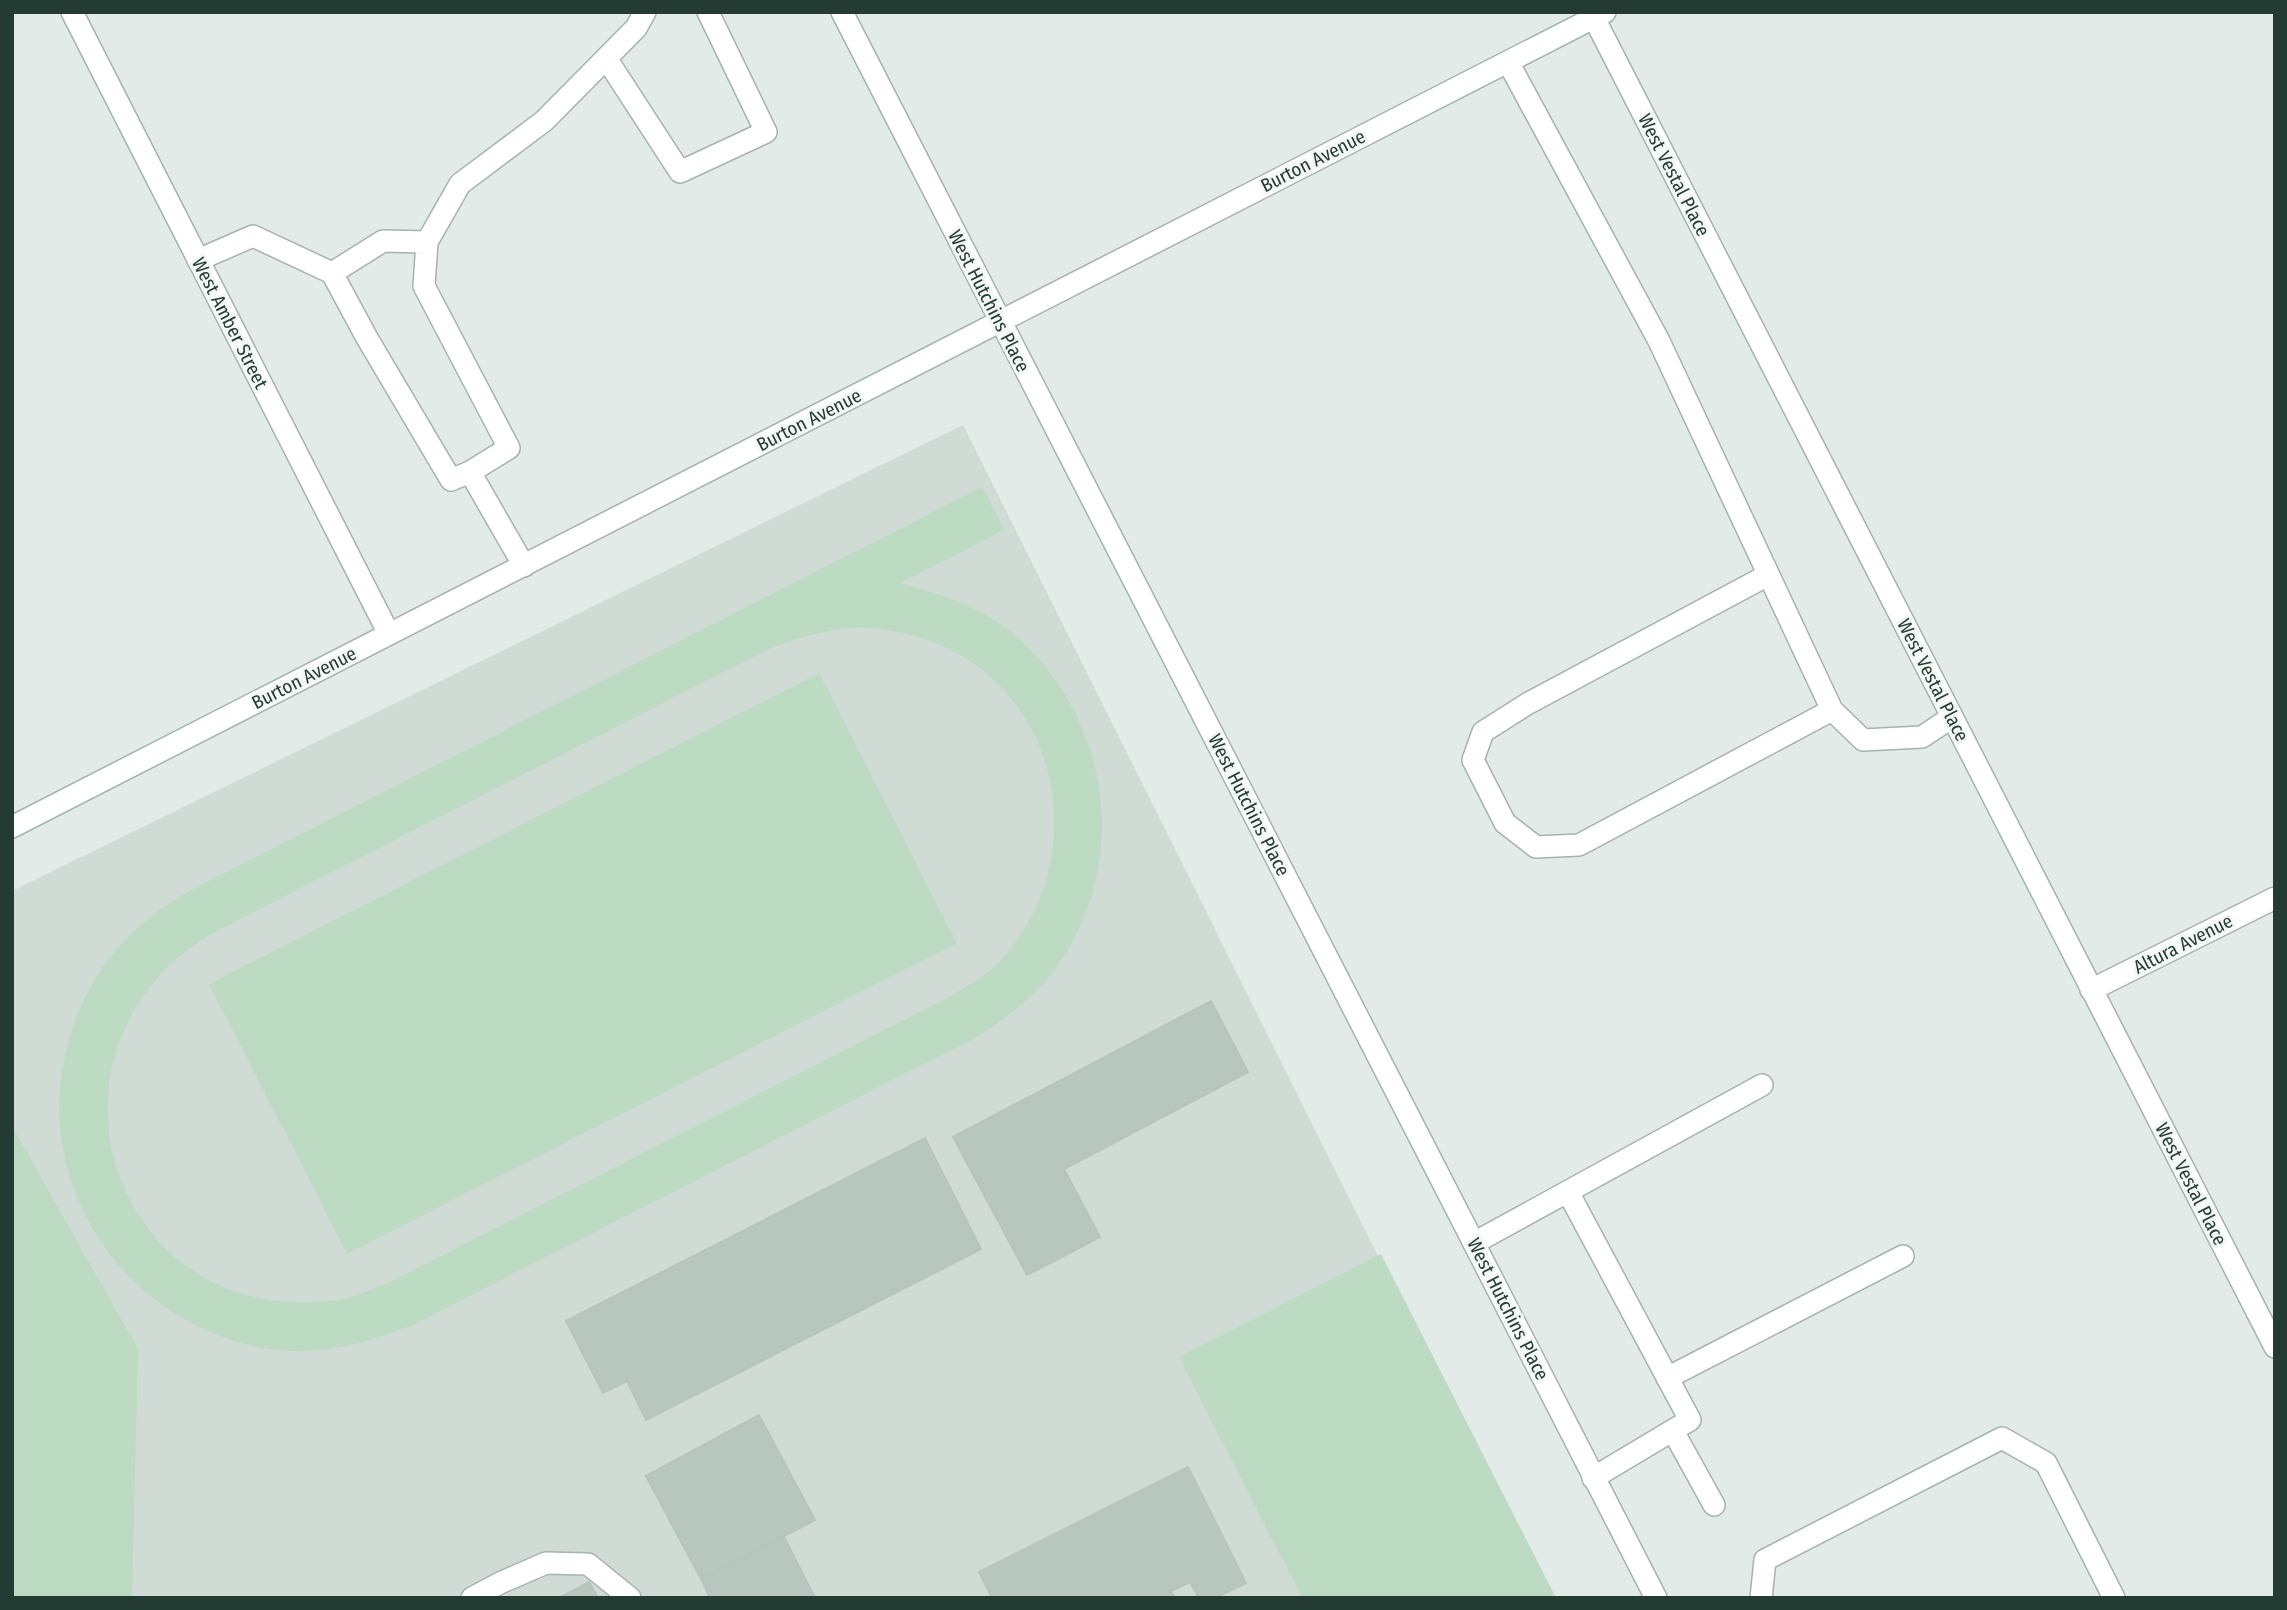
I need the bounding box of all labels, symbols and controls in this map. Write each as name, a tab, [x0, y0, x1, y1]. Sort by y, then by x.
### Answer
street label: West Vestal Place	[1633, 110, 1715, 240]
street label: Burton Avenue	[1257, 125, 1369, 197]
street label: West Hutchins Place	[943, 226, 1035, 376]
street label: West Amber Street	[187, 254, 273, 393]
street label: Burton Avenue	[753, 384, 865, 456]
street label: West Vestal Place	[1892, 615, 1974, 745]
street label: Burton Avenue	[248, 642, 360, 714]
street label: West Hutchins Place	[1203, 730, 1295, 880]
street label: Altura Avenue	[2130, 909, 2236, 979]
street label: West Vestal Place	[2150, 1119, 2232, 1249]
street label: West Hutchins Place	[1462, 1234, 1554, 1384]

